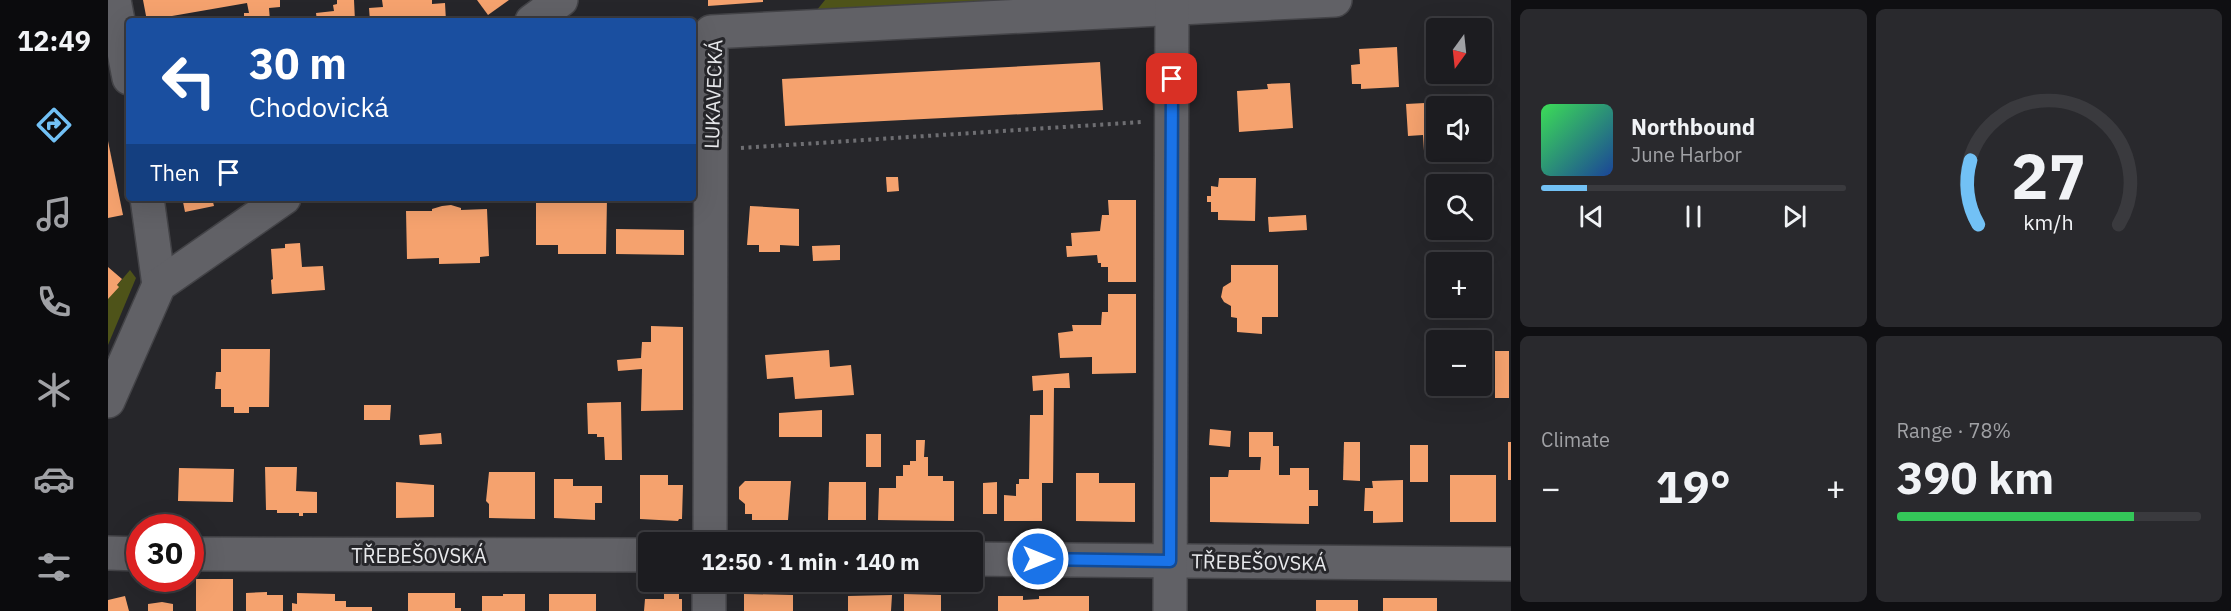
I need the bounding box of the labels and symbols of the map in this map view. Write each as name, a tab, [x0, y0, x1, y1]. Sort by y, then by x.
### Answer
north arrow	[1426, 18, 1492, 84]
street label: LUKAVECKÁ	[698, 39, 728, 149]
pin	[1146, 53, 1197, 104]
speed limit sign: 30	[126, 514, 204, 592]
position arrow	[1006, 527, 1070, 591]
street label: TŘEBEŠOVSKÁ	[351, 542, 487, 569]
street label: TŘEBEŠOVSKÁ	[1191, 547, 1327, 577]

